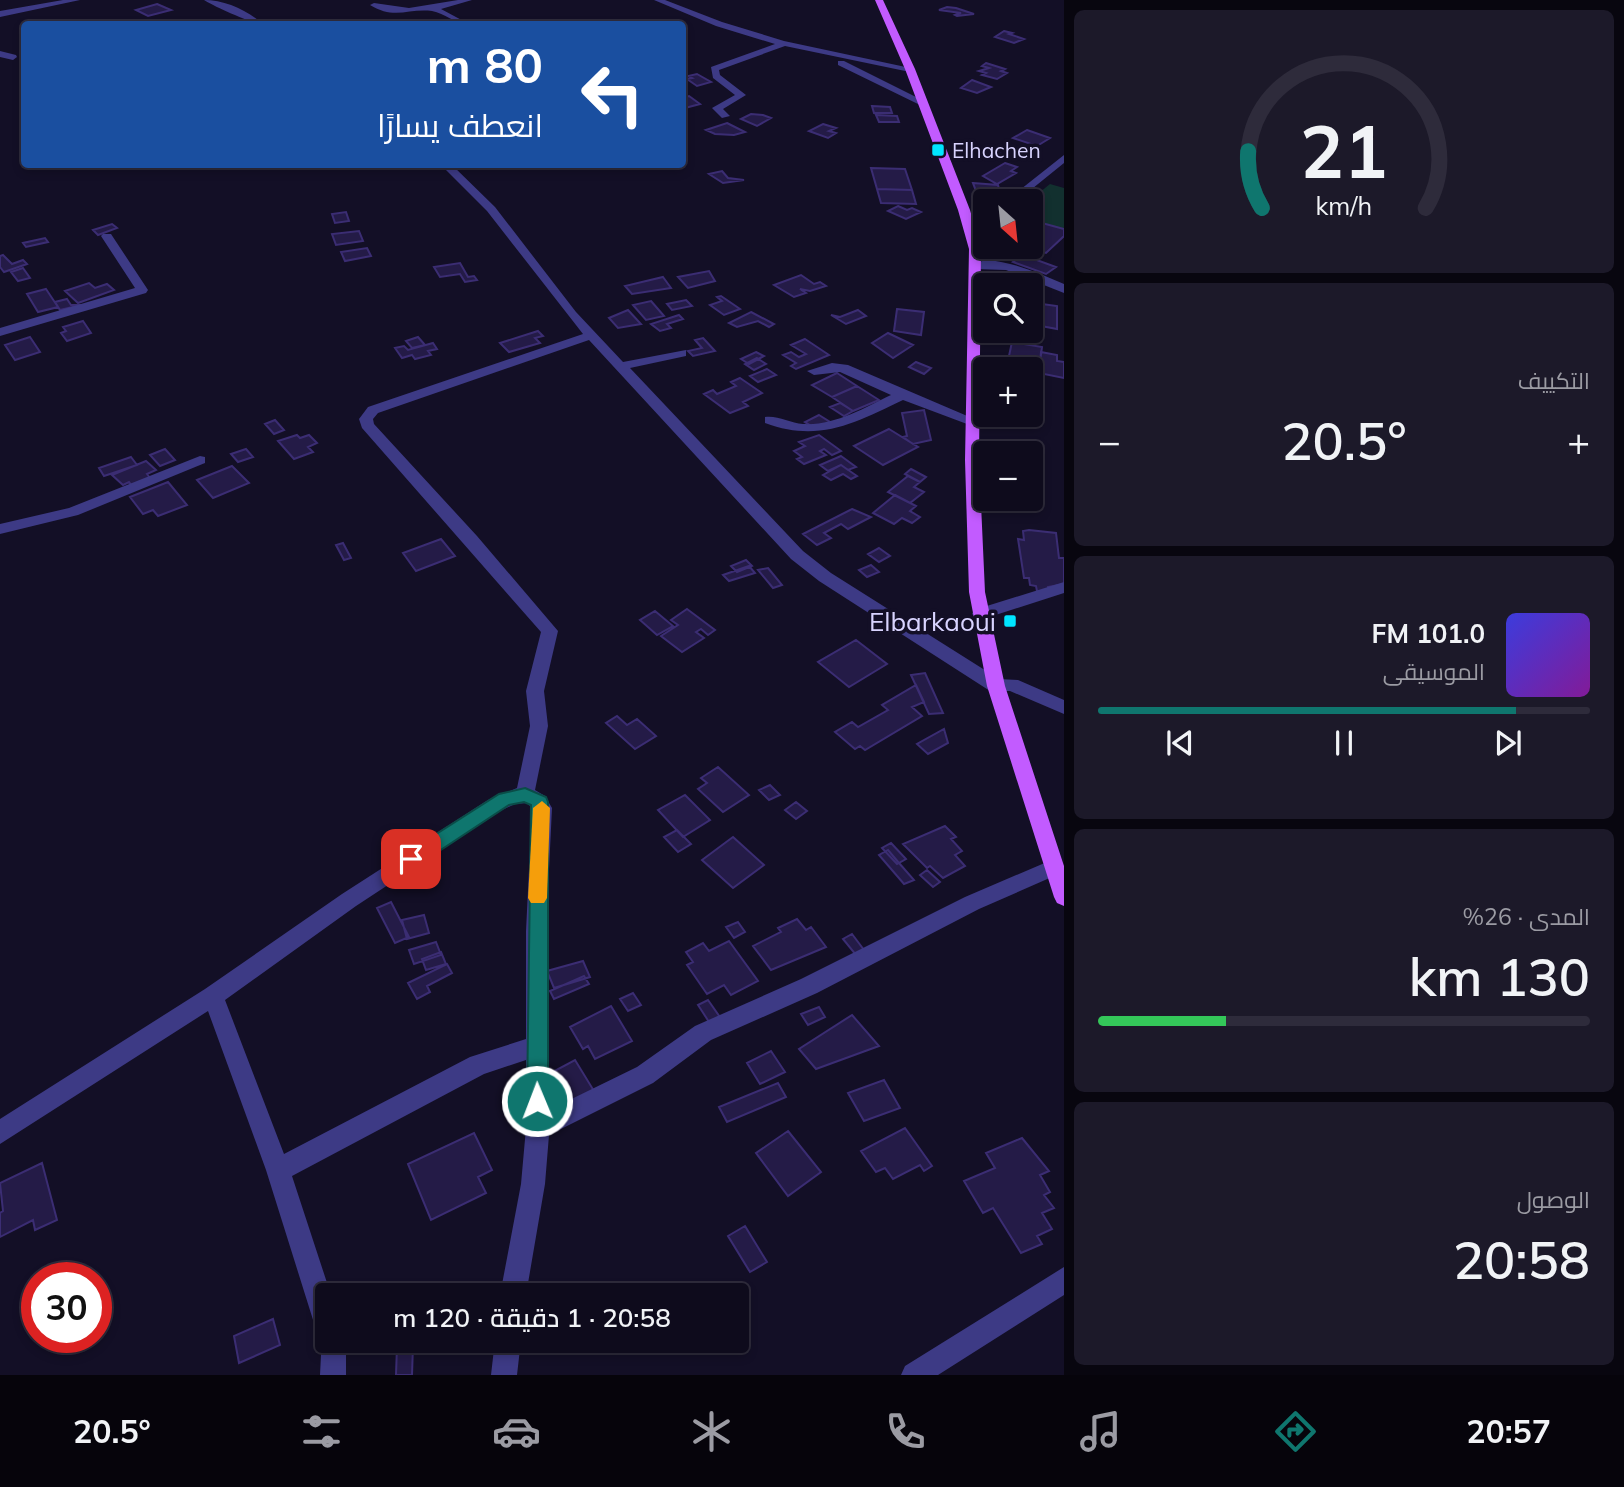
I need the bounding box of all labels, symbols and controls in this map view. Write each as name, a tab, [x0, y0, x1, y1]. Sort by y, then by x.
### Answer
text: 80 m	[427, 34, 543, 95]
icon: left	[567, 49, 658, 140]
text: انعطف يسارًا	[377, 105, 543, 145]
text: 21	[1300, 105, 1388, 196]
place label: Elhachen	[952, 137, 1041, 163]
marker: Elhachen	[930, 142, 946, 158]
north arrow	[973, 189, 1043, 259]
map controls	[973, 189, 1043, 511]
text: km/h	[1316, 189, 1372, 220]
button: search	[973, 273, 1043, 343]
button: +	[973, 357, 1043, 427]
text: التكييف	[1518, 366, 1590, 395]
text: 20.5°	[1281, 408, 1407, 473]
text: −	[1098, 417, 1121, 465]
text: +	[1567, 417, 1590, 465]
button: −	[973, 441, 1043, 511]
place label: Elbarkaoui	[869, 605, 996, 638]
marker: Elbarkaoui	[1002, 613, 1018, 629]
text: 101.0 FM	[1372, 617, 1485, 650]
text: الموسيقى	[1383, 657, 1485, 686]
icon: previous	[1161, 724, 1199, 762]
icon: pause	[1325, 724, 1363, 762]
icon: next	[1489, 724, 1527, 762]
pin	[381, 829, 441, 889]
icon: arrive	[392, 840, 430, 878]
text: المدى · 26%	[1463, 902, 1590, 931]
text: 130 km	[1409, 944, 1590, 1009]
position arrow	[500, 1064, 574, 1138]
text: الوصول	[1517, 1185, 1590, 1214]
text: 20:58	[1453, 1227, 1590, 1292]
speed limit sign: 30	[21, 1262, 112, 1353]
text: 20:58 · 1 دقيقة · 120 m	[393, 1301, 671, 1334]
icon: filters	[297, 1407, 346, 1456]
icon: car	[492, 1407, 541, 1456]
icon: climate	[687, 1407, 736, 1456]
icon: phone	[881, 1407, 930, 1456]
icon: music	[1076, 1407, 1125, 1456]
icon: directions	[1271, 1407, 1320, 1456]
text: 20.5°	[73, 1411, 151, 1451]
text: 20:57	[1466, 1411, 1551, 1451]

